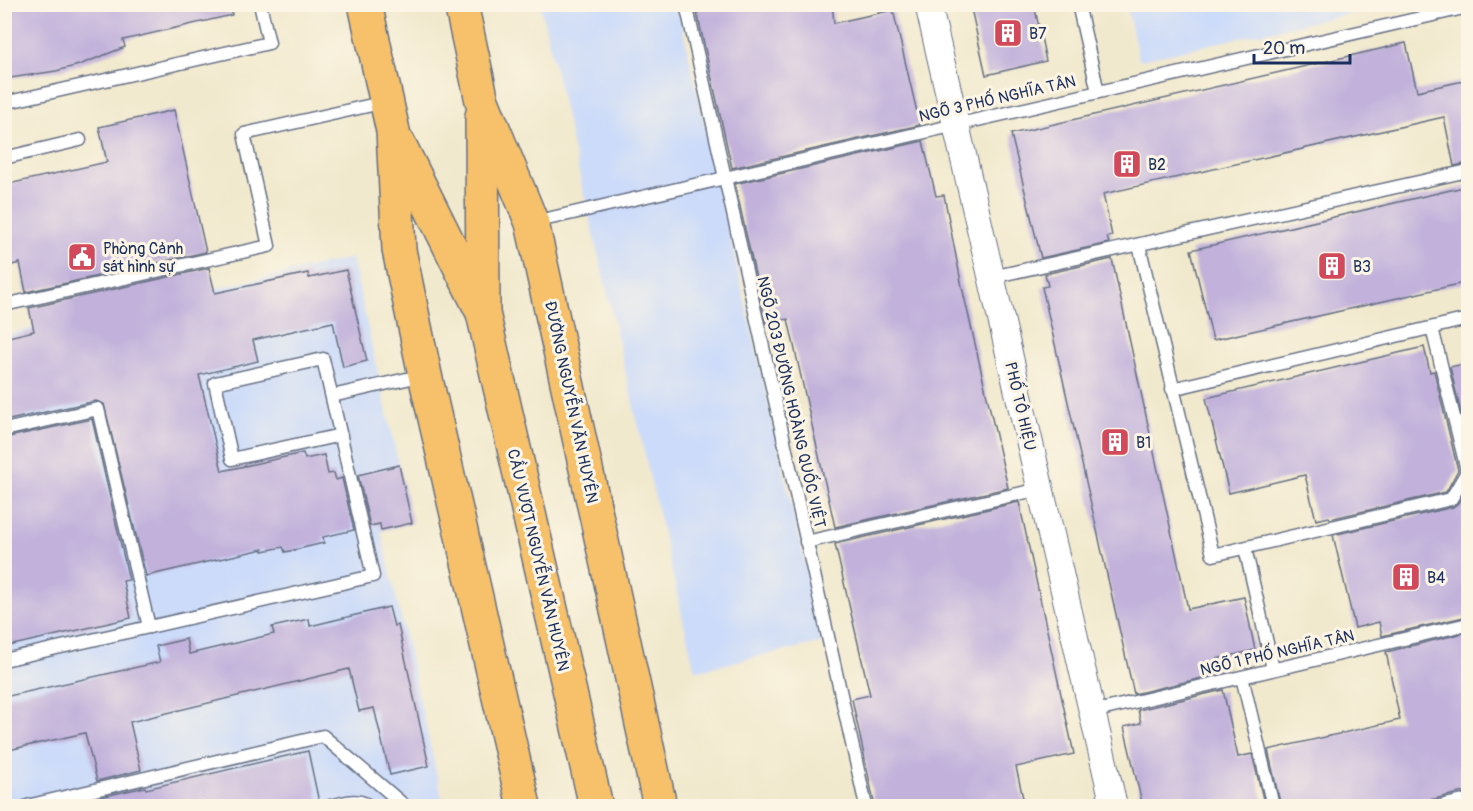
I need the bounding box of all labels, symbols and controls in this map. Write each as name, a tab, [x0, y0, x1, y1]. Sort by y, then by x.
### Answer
building icon: B7	[992, 17, 1024, 49]
place label: B7	[1029, 24, 1047, 44]
scale bar	[1254, 27, 1350, 65]
text: 20 m	[1263, 37, 1305, 60]
street label: NGÕ 3 PHỐ NGHĨA TÂN	[916, 68, 1078, 127]
building icon: B2	[1111, 148, 1143, 180]
place label: B2	[1148, 155, 1166, 175]
place label: Phòng Cảnh sát hình sự	[103, 239, 183, 277]
public building icon: Phòng Cảnh sát hình sự	[66, 241, 98, 273]
building icon: B3	[1316, 250, 1348, 282]
place label: B3	[1353, 257, 1371, 277]
street label: NGÕ 203 ĐƯỜNG HOÀNG QUỐC VIỆT	[752, 274, 833, 530]
street label: ĐƯỜNG NGUYỄN VĂN HUYÊN	[540, 299, 605, 505]
street label: PHỐ TÔ HIỆU	[1000, 359, 1043, 453]
building icon: B1	[1099, 426, 1131, 458]
place label: B1	[1136, 433, 1151, 453]
street label: CẦU VƯỢT NGUYỄN VĂN HUYÊN	[503, 447, 576, 673]
building icon: B4	[1390, 561, 1422, 593]
place label: B4	[1427, 568, 1445, 588]
street label: NGÕ 1 PHỐ NGHĨA TÂN	[1198, 623, 1356, 680]

